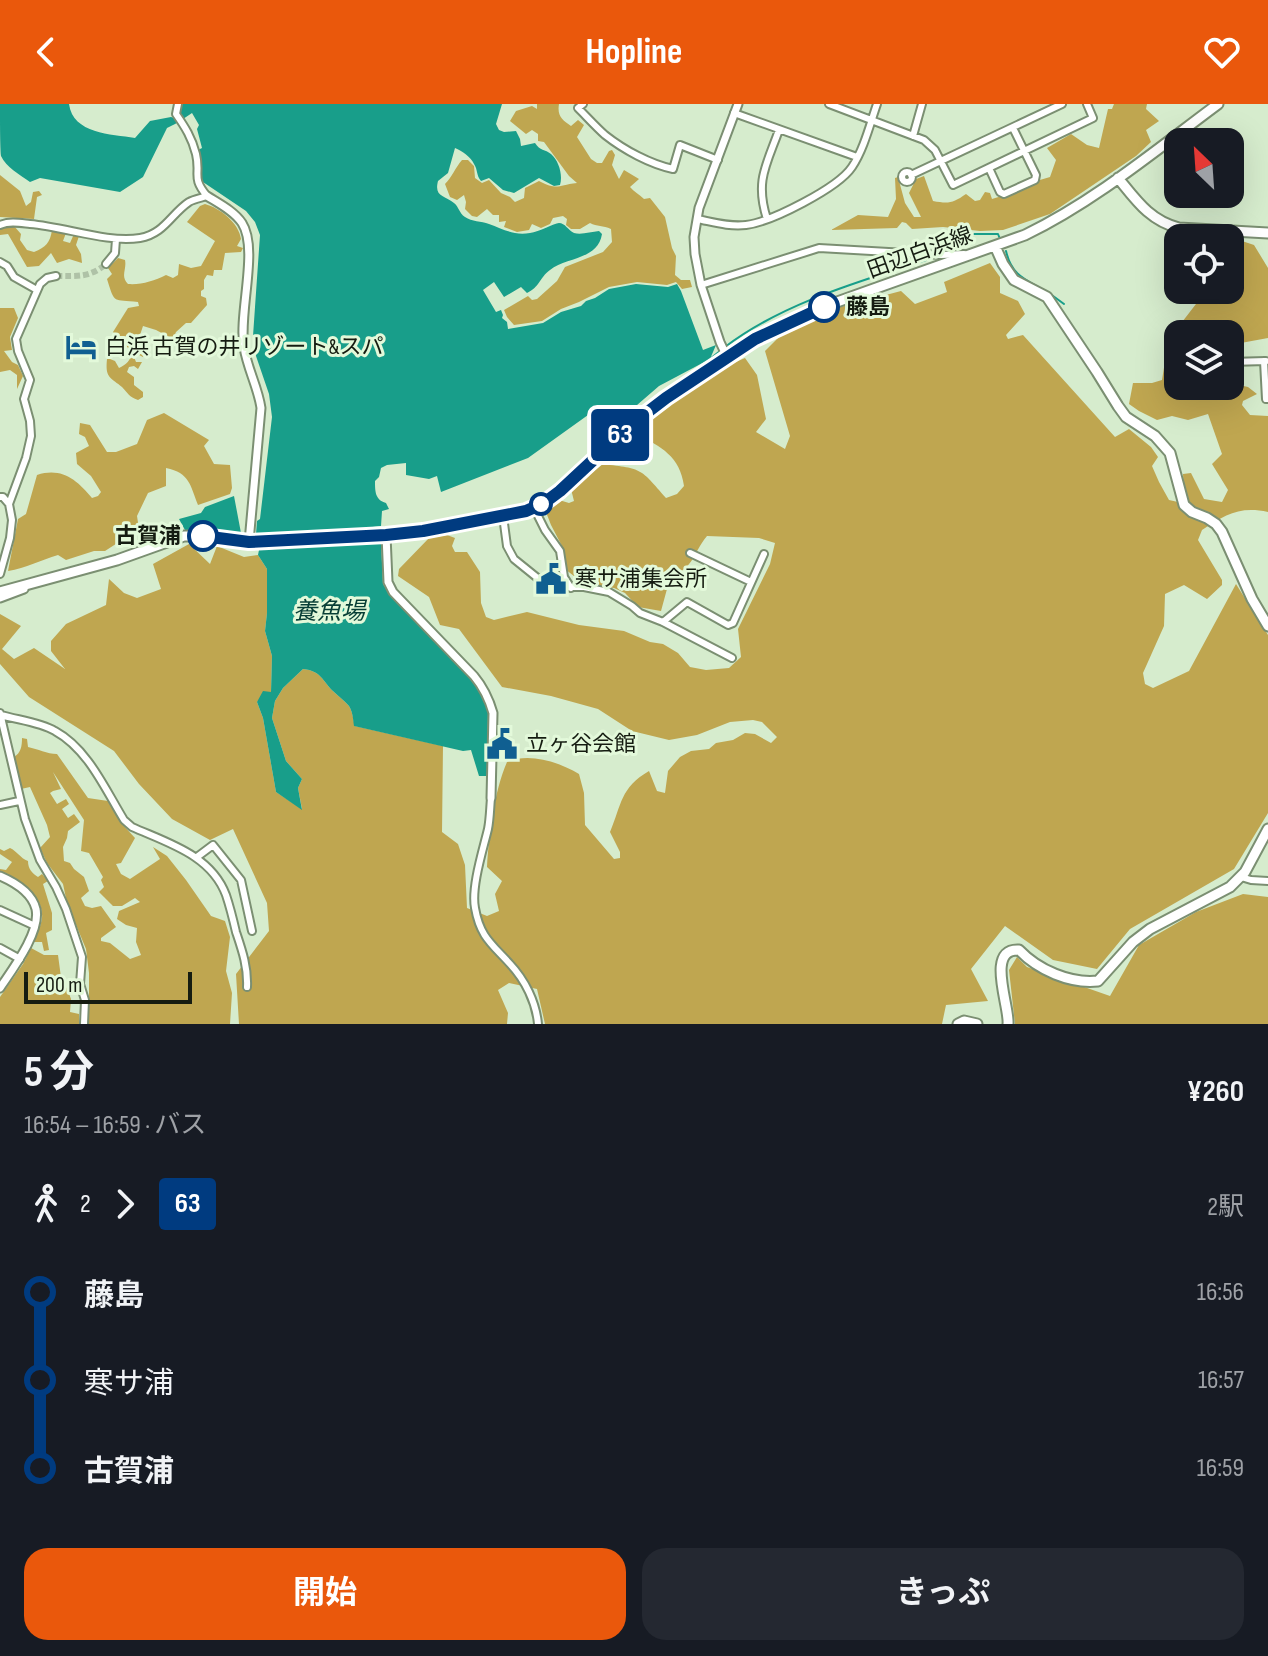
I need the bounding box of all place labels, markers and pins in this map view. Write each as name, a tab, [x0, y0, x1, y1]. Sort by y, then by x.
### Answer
marker: 藤島	[809, 292, 839, 322]
place label: 藤島	[846, 294, 890, 321]
hotel icon: 白浜 古賀の井リゾート&スパ	[64, 330, 98, 364]
place label: 白浜 古賀の井リゾート&スパ	[105, 334, 384, 361]
unlabelled marker	[530, 493, 552, 515]
marker: 古賀浦	[188, 521, 218, 551]
place label: 古賀浦	[115, 523, 181, 550]
public building icon: 寒サ浦集会所	[534, 562, 568, 596]
place label: 寒サ浦集会所	[575, 566, 707, 593]
public building icon: 立ヶ谷会館	[485, 727, 519, 761]
place label: 立ヶ谷会館	[526, 731, 636, 758]

